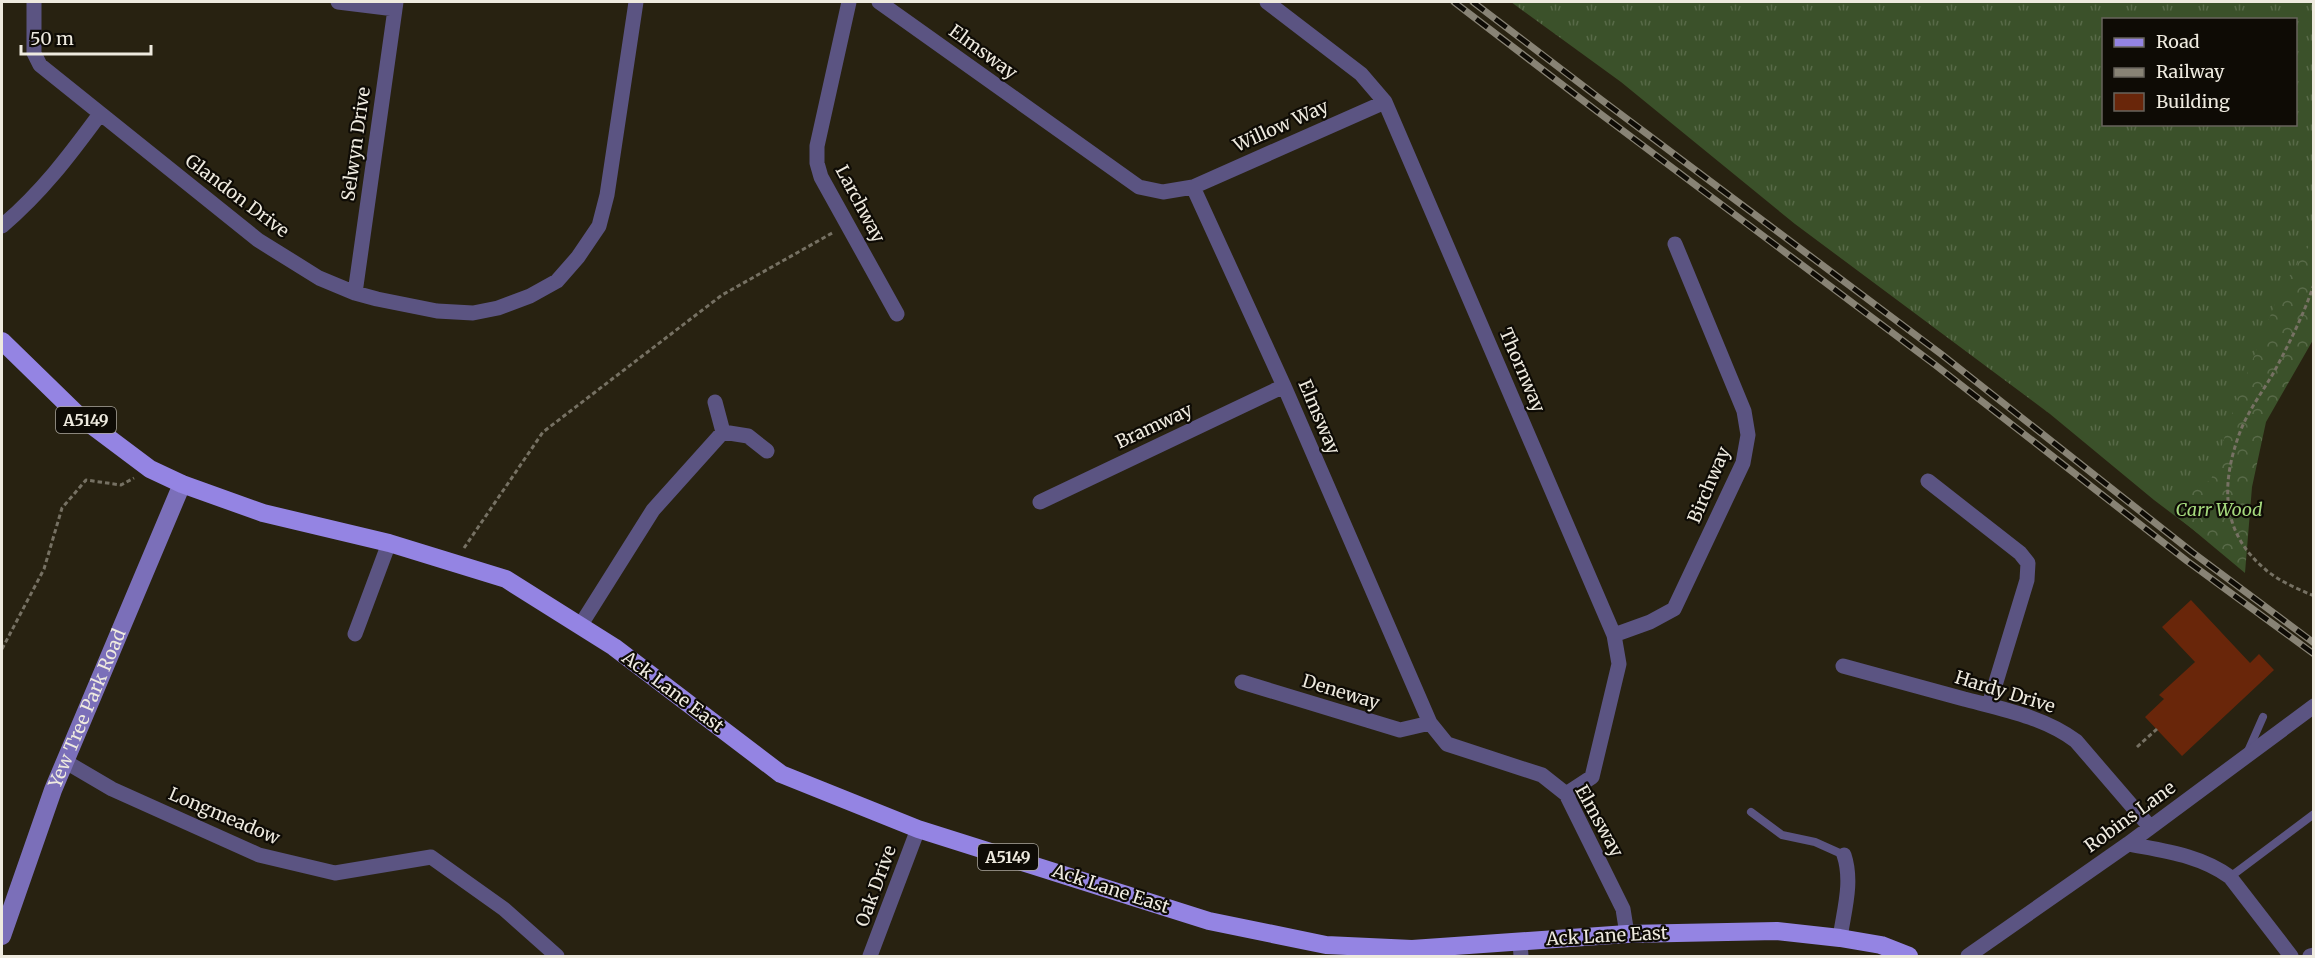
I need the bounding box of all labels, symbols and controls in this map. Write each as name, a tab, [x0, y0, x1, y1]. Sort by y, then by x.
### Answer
scale bar	[21, 18, 152, 56]
legend	[2102, 18, 2297, 126]
street label: Elmsway	[945, 19, 1022, 84]
text: 50 m	[30, 27, 74, 50]
text: Road	[2156, 30, 2200, 53]
text: Railway	[2156, 60, 2225, 83]
street label: Selwyn Drive	[336, 85, 375, 203]
text: Building	[2156, 90, 2230, 113]
street label: Willow Way	[1229, 94, 1332, 157]
street label: Glandon Drive	[181, 149, 294, 242]
street label: Larchway	[830, 161, 891, 247]
street label: Thornway	[1494, 324, 1551, 416]
street label: Elmsway	[1293, 376, 1346, 458]
street label: Bramway	[1112, 398, 1196, 453]
road number: A5149	[56, 407, 116, 433]
street label: Birchway	[1682, 443, 1735, 526]
park label: Carr Wood	[2175, 498, 2263, 521]
street label: Yew Tree Park Road	[43, 625, 131, 792]
street label: Ack Lane East	[617, 645, 729, 737]
street label: Hardy Drive	[1952, 665, 2058, 718]
street label: Deneway	[1300, 669, 1383, 714]
street label: Robins Lane	[2080, 776, 2180, 857]
street label: Elmsway	[1570, 781, 1629, 861]
street label: Longmeadow	[165, 782, 284, 850]
street label: Oak Drive	[850, 842, 901, 930]
road number: A5149	[978, 844, 1038, 870]
street label: Ack Lane East	[1049, 858, 1173, 918]
street label: Ack Lane East	[1545, 921, 1668, 950]

